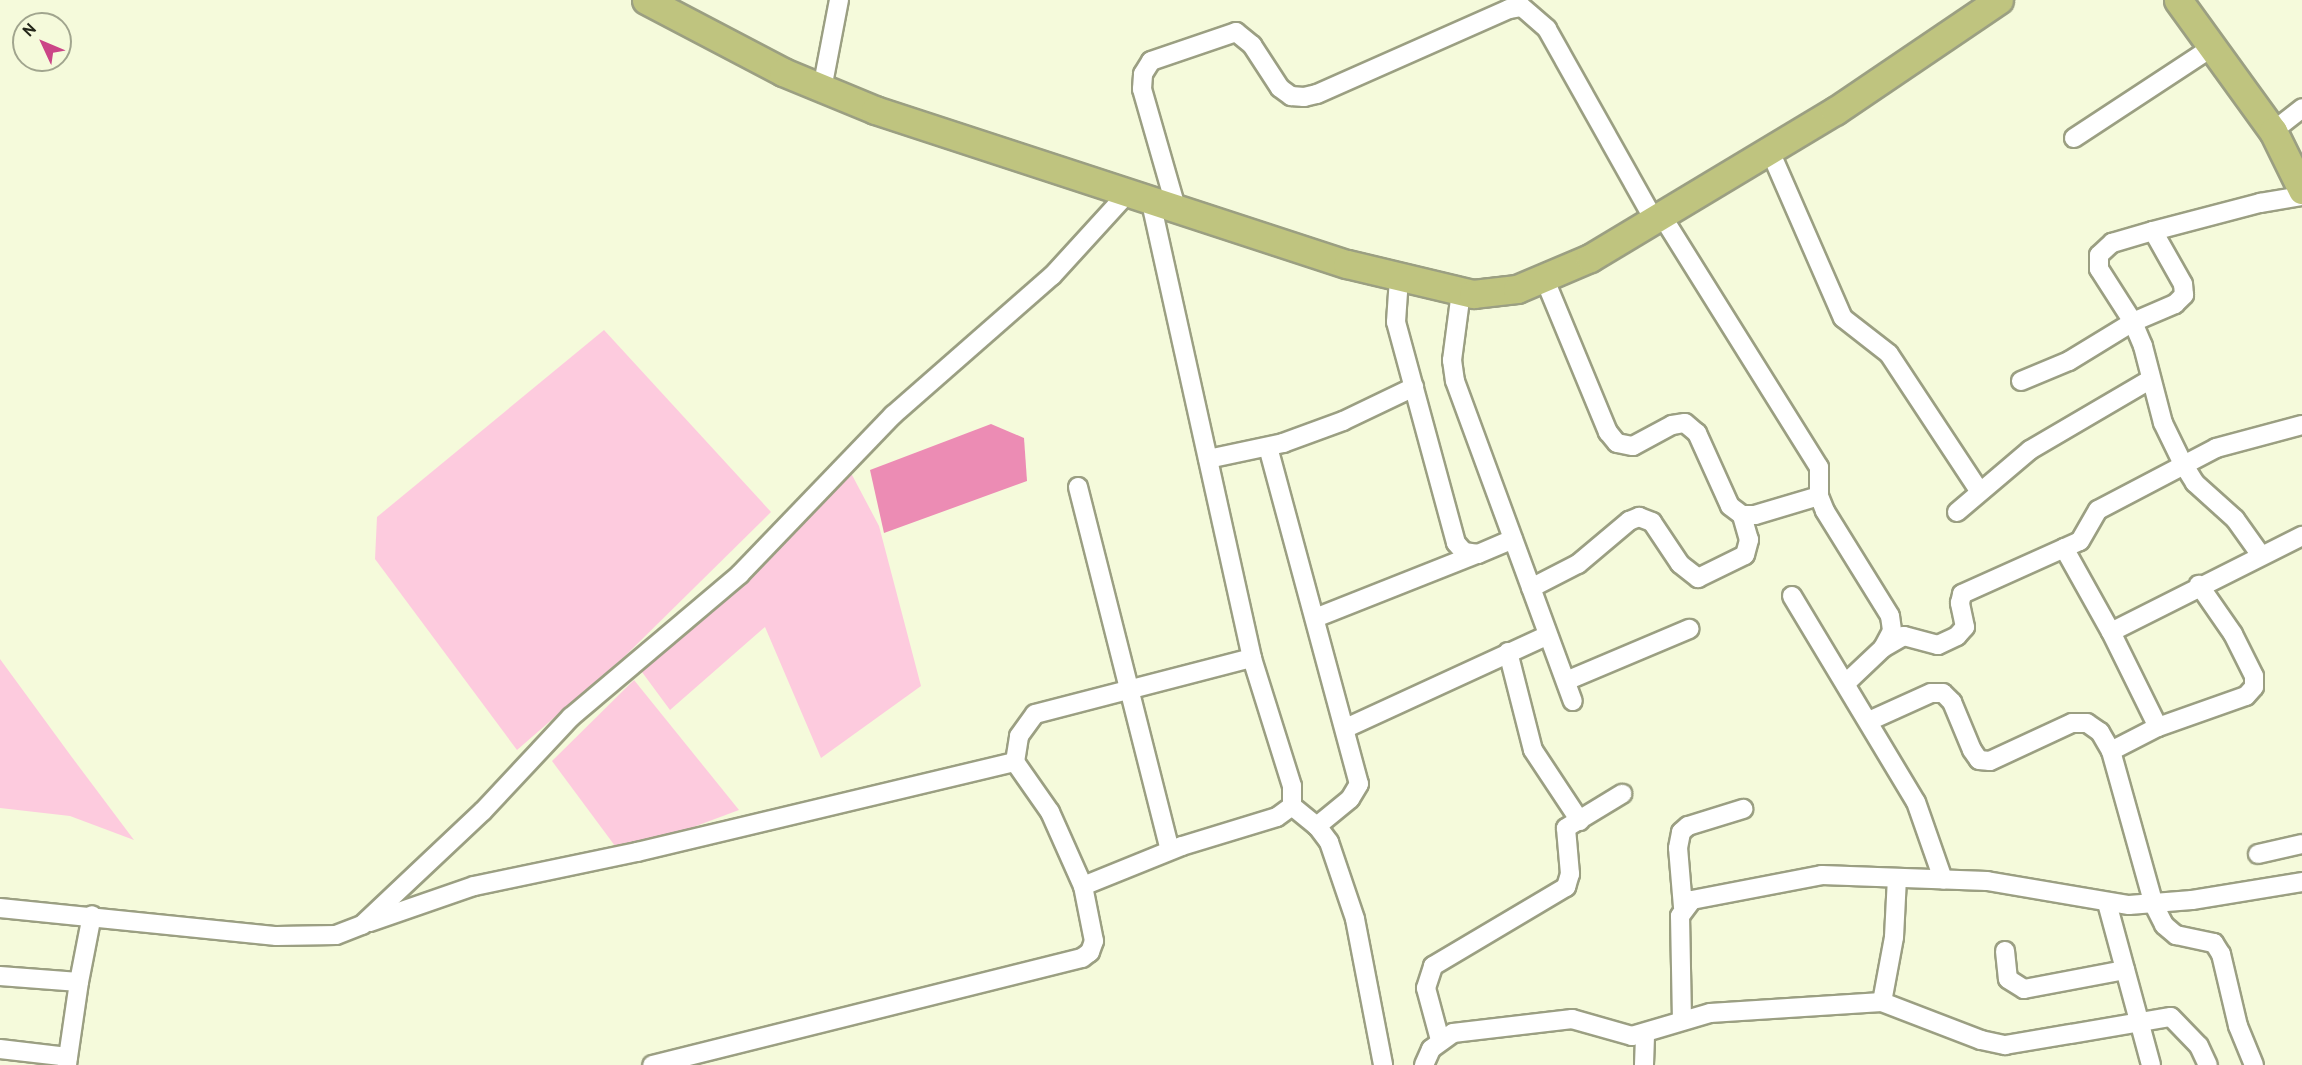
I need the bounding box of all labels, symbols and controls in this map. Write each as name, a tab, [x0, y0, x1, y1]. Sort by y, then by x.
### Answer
north arrow	[12, 12, 72, 72]
text: N	[19, 20, 42, 42]

